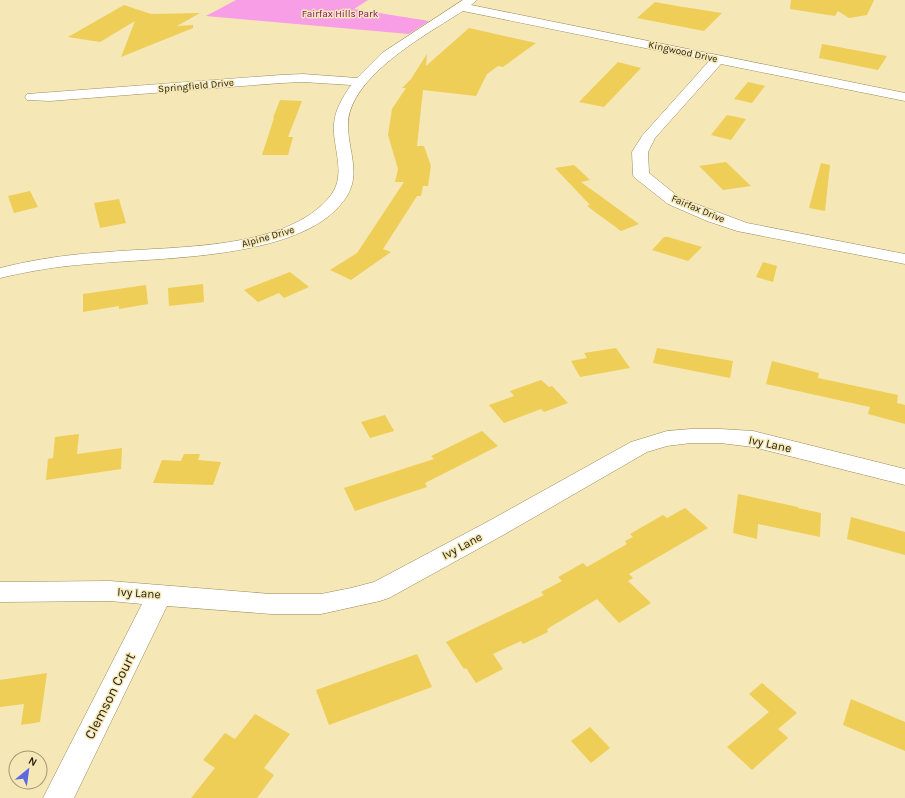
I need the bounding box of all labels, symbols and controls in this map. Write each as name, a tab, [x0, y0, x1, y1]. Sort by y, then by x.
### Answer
park label: Fairfax Hills Park	[302, 8, 379, 20]
street label: Kingwood Drive	[647, 39, 719, 65]
street label: Springfield Drive	[158, 77, 234, 95]
street label: Fairfax Drive	[669, 192, 727, 226]
street label: Alpine Drive	[240, 224, 296, 250]
street label: Ivy Lane	[747, 433, 793, 455]
street label: Ivy Lane	[440, 530, 484, 562]
street label: Ivy Lane	[117, 585, 161, 601]
street label: Clemson Court	[81, 650, 139, 742]
north arrow	[8, 750, 48, 790]
text: N	[26, 754, 39, 769]

